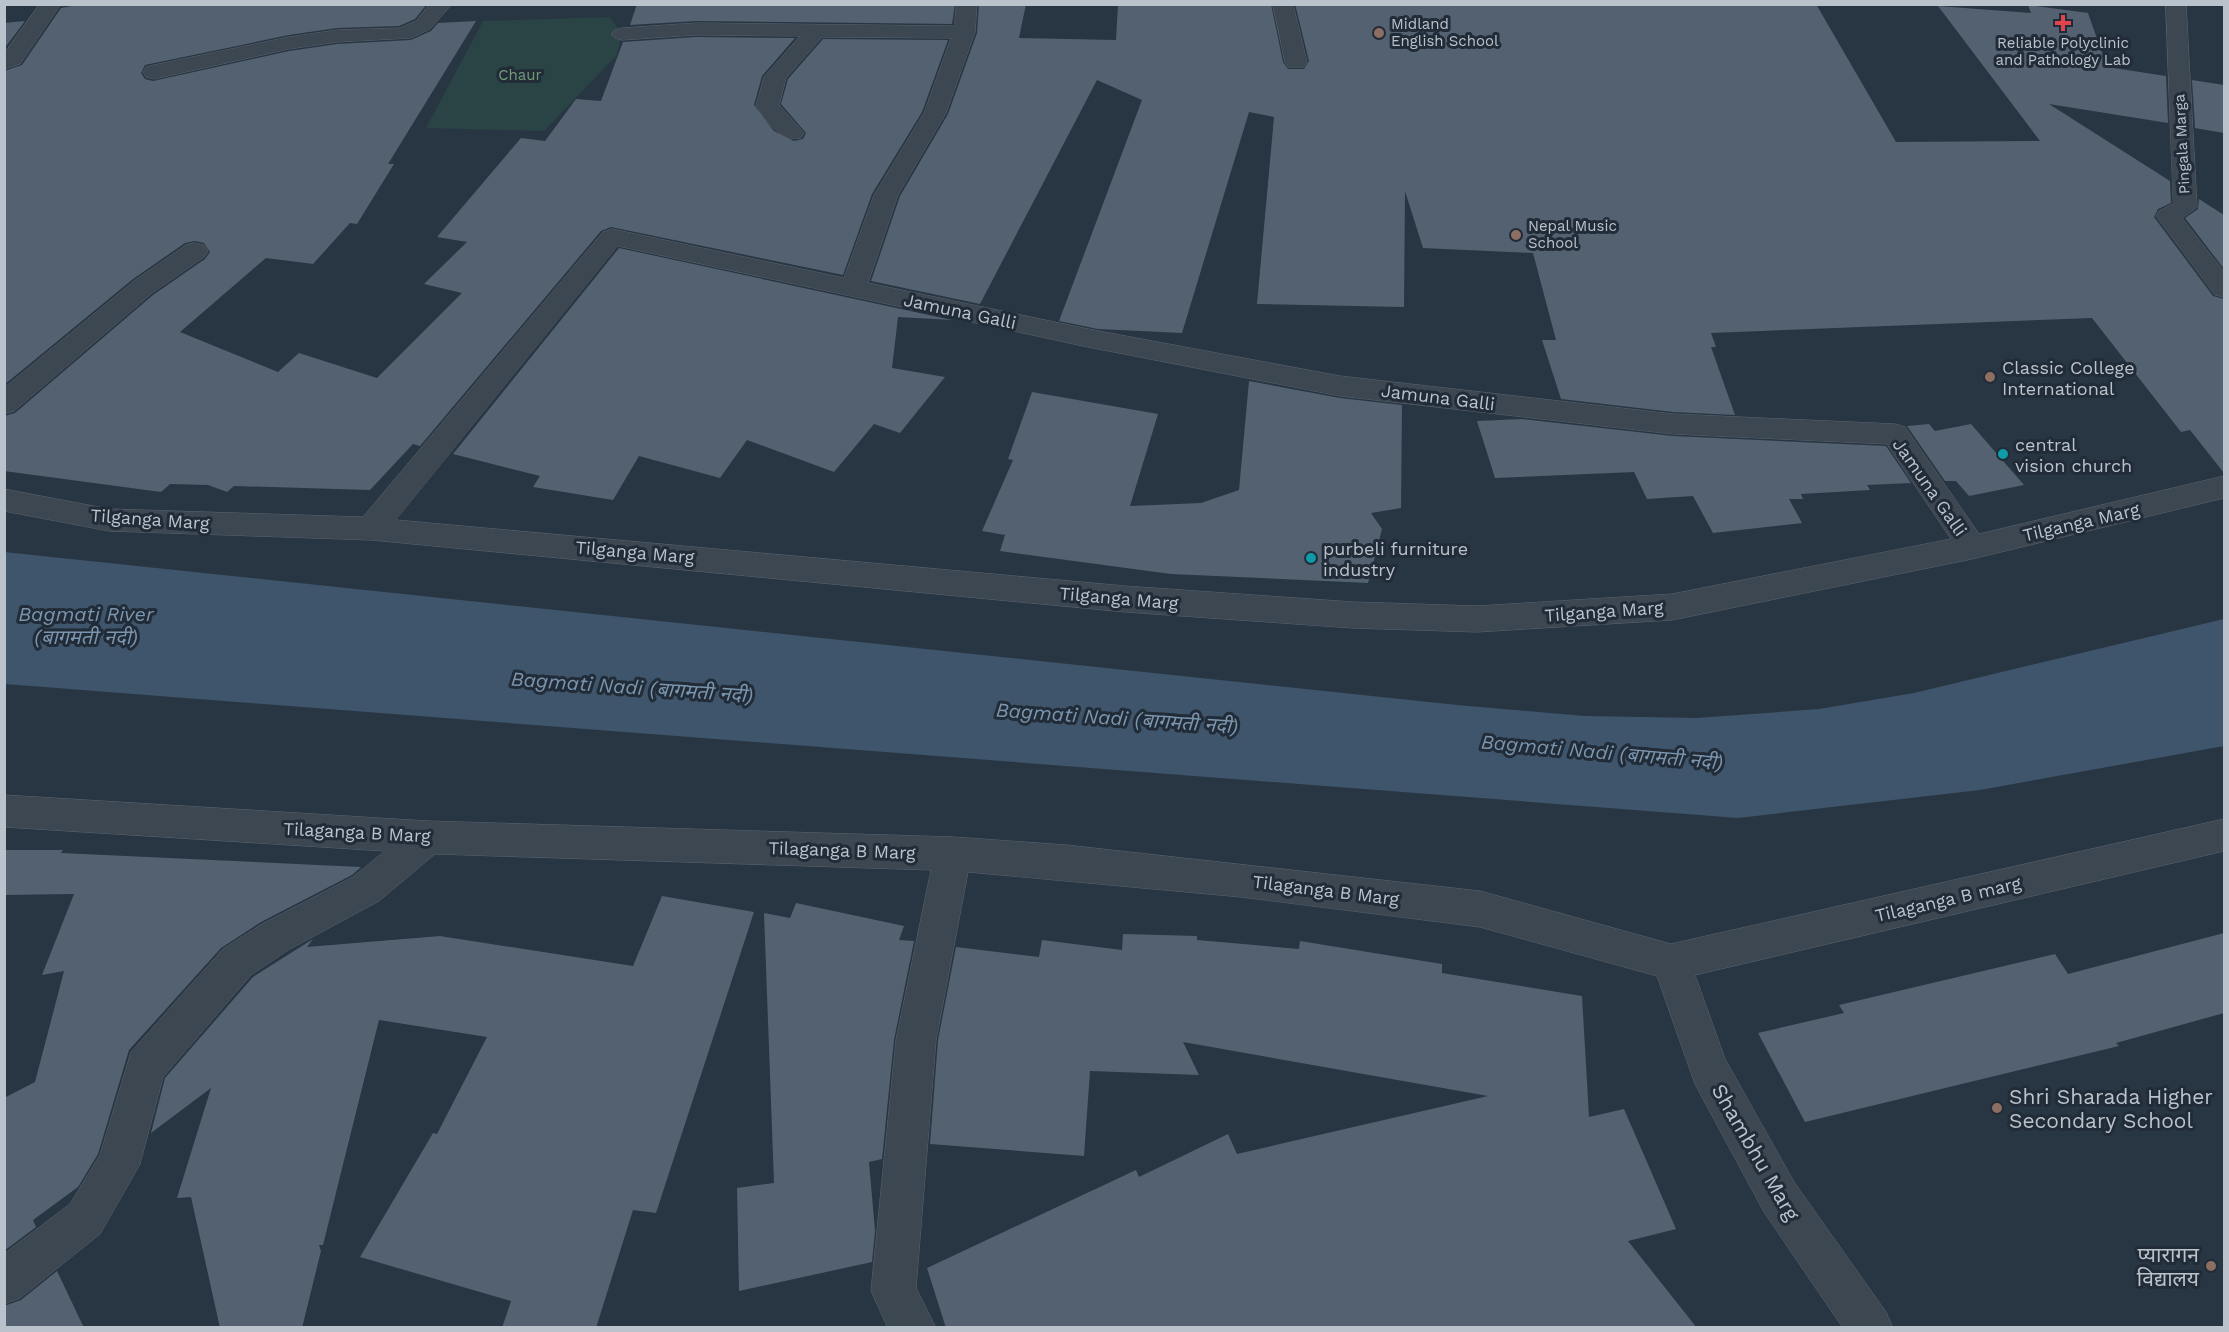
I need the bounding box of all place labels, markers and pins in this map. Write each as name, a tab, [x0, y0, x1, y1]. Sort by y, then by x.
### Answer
marker: Reliable Polyclinic and Pathology Lab	[2054, 14, 2072, 32]
place label: Midland English School	[1391, 15, 1499, 50]
marker: Midland English School	[1372, 26, 1386, 40]
place label: Reliable Polyclinic and Pathology Lab	[1995, 34, 2131, 69]
place label: Nepal Music School	[1528, 217, 1617, 252]
marker: Nepal Music School	[1509, 228, 1523, 242]
place label: Classic College International	[2002, 357, 2135, 399]
marker: Classic College International	[1983, 370, 1997, 384]
place label: central vision church	[2015, 434, 2132, 476]
marker: central vision church	[1996, 447, 2010, 461]
place label: purbeli furniture industry	[1323, 538, 1468, 580]
marker: purbeli furniture industry	[1304, 551, 1318, 565]
place label: Shri Sharada Higher Secondary School	[2009, 1084, 2213, 1133]
marker: Shri Sharada Higher Secondary School	[1990, 1101, 2004, 1115]
place label: प्यारागन विद्यालय	[2137, 1242, 2200, 1291]
marker: प्यारागन विद्यालय	[2204, 1259, 2218, 1273]

